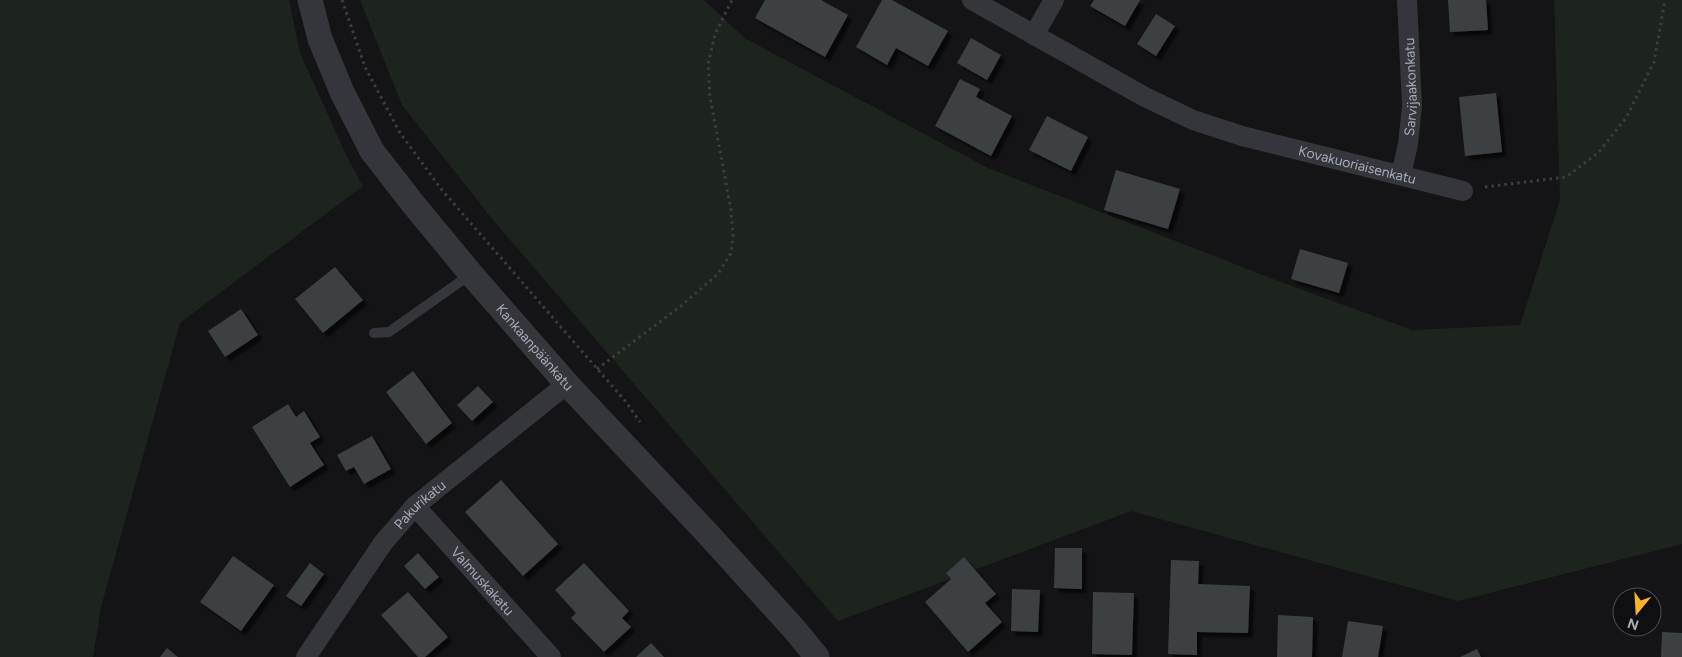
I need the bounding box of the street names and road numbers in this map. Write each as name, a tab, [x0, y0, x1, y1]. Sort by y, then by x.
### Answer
street label: Sarvijaakonkatu	[1400, 37, 1421, 137]
street label: Kovakuoriaisenkatu	[1297, 142, 1418, 188]
street label: Kankaanpäänkatu	[493, 300, 577, 394]
street label: Pakurikatu	[390, 476, 449, 533]
street label: Valmuskakatu	[447, 543, 518, 619]

